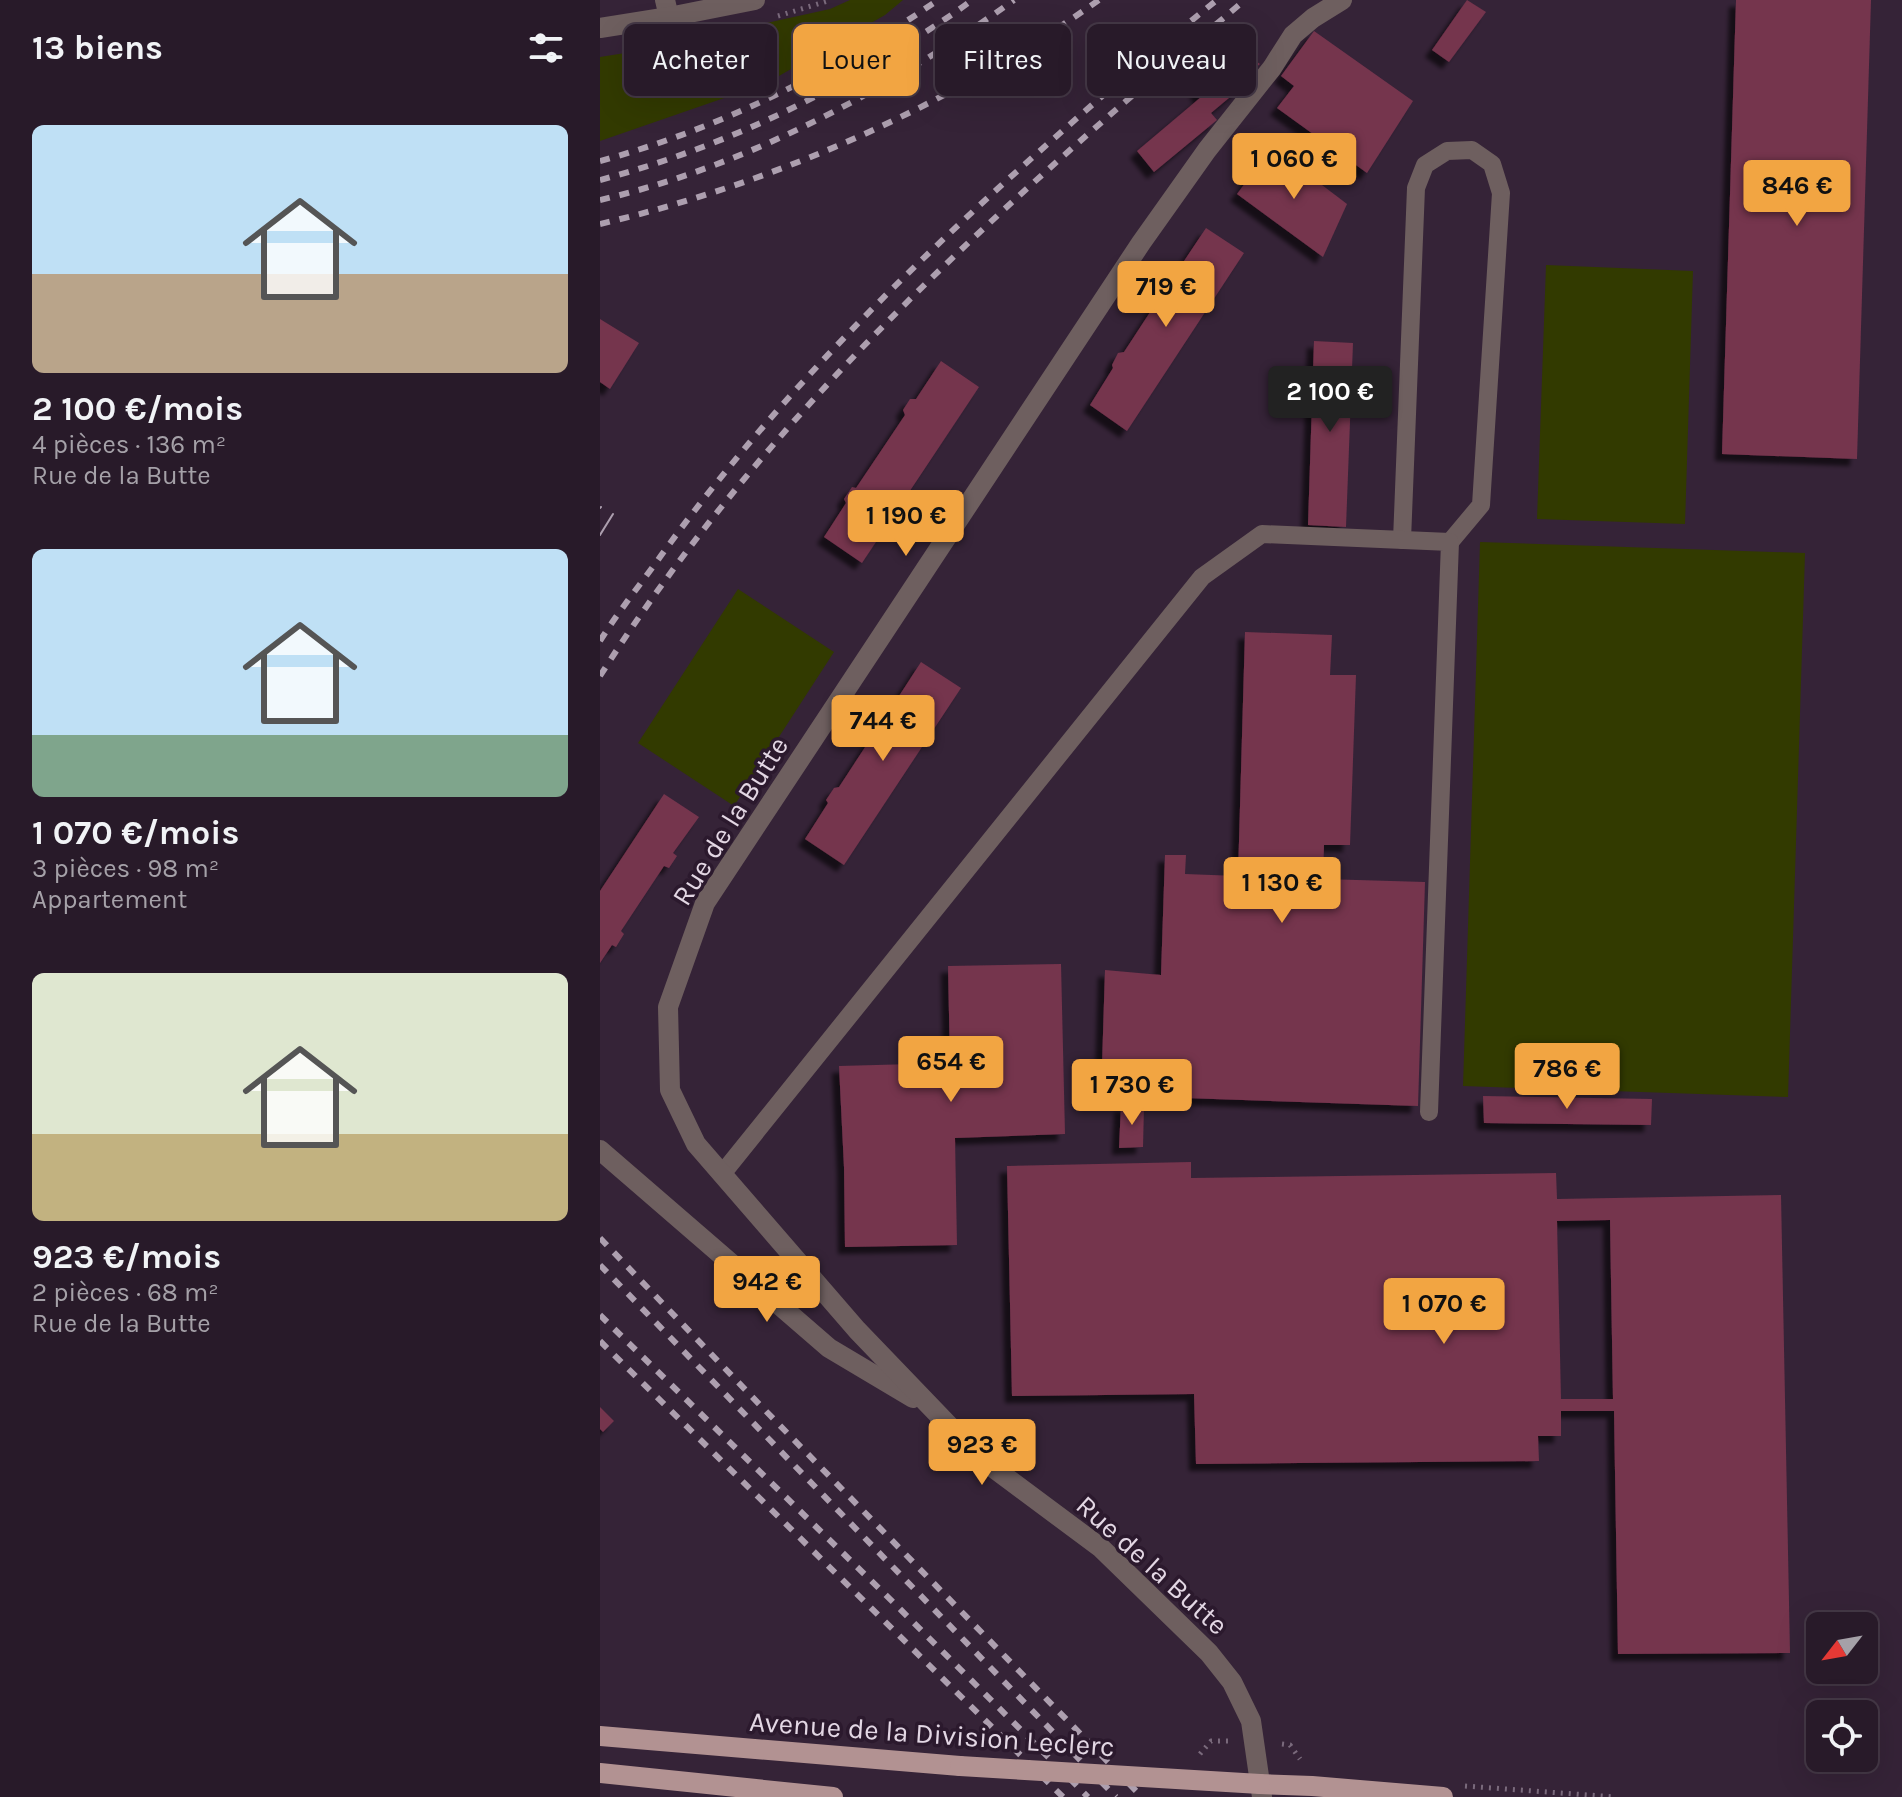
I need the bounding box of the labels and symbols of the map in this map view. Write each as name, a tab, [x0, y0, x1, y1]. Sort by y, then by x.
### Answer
pin: 1 060 €	[1220, 133, 1368, 201]
pin: 846 €	[1741, 160, 1853, 228]
pin: 719 €	[1110, 261, 1222, 329]
pin: 2 100 €	[1256, 366, 1404, 434]
pin: 1 190 €	[832, 490, 980, 558]
pin: 744 €	[827, 695, 939, 763]
street label: Rue de la Butte	[665, 731, 795, 911]
pin: 1 130 €	[1208, 857, 1356, 925]
pin: 654 €	[895, 1036, 1007, 1104]
pin: 786 €	[1511, 1043, 1623, 1111]
pin: 1 730 €	[1058, 1059, 1206, 1127]
pin: 942 €	[711, 1256, 823, 1324]
pin: 1 070 €	[1370, 1278, 1518, 1346]
pin: 923 €	[926, 1419, 1038, 1487]
street label: Rue de la Butte	[1069, 1488, 1235, 1642]
north arrow	[1806, 1612, 1878, 1684]
street label: Avenue de la Division Leclerc	[748, 1705, 1116, 1763]

